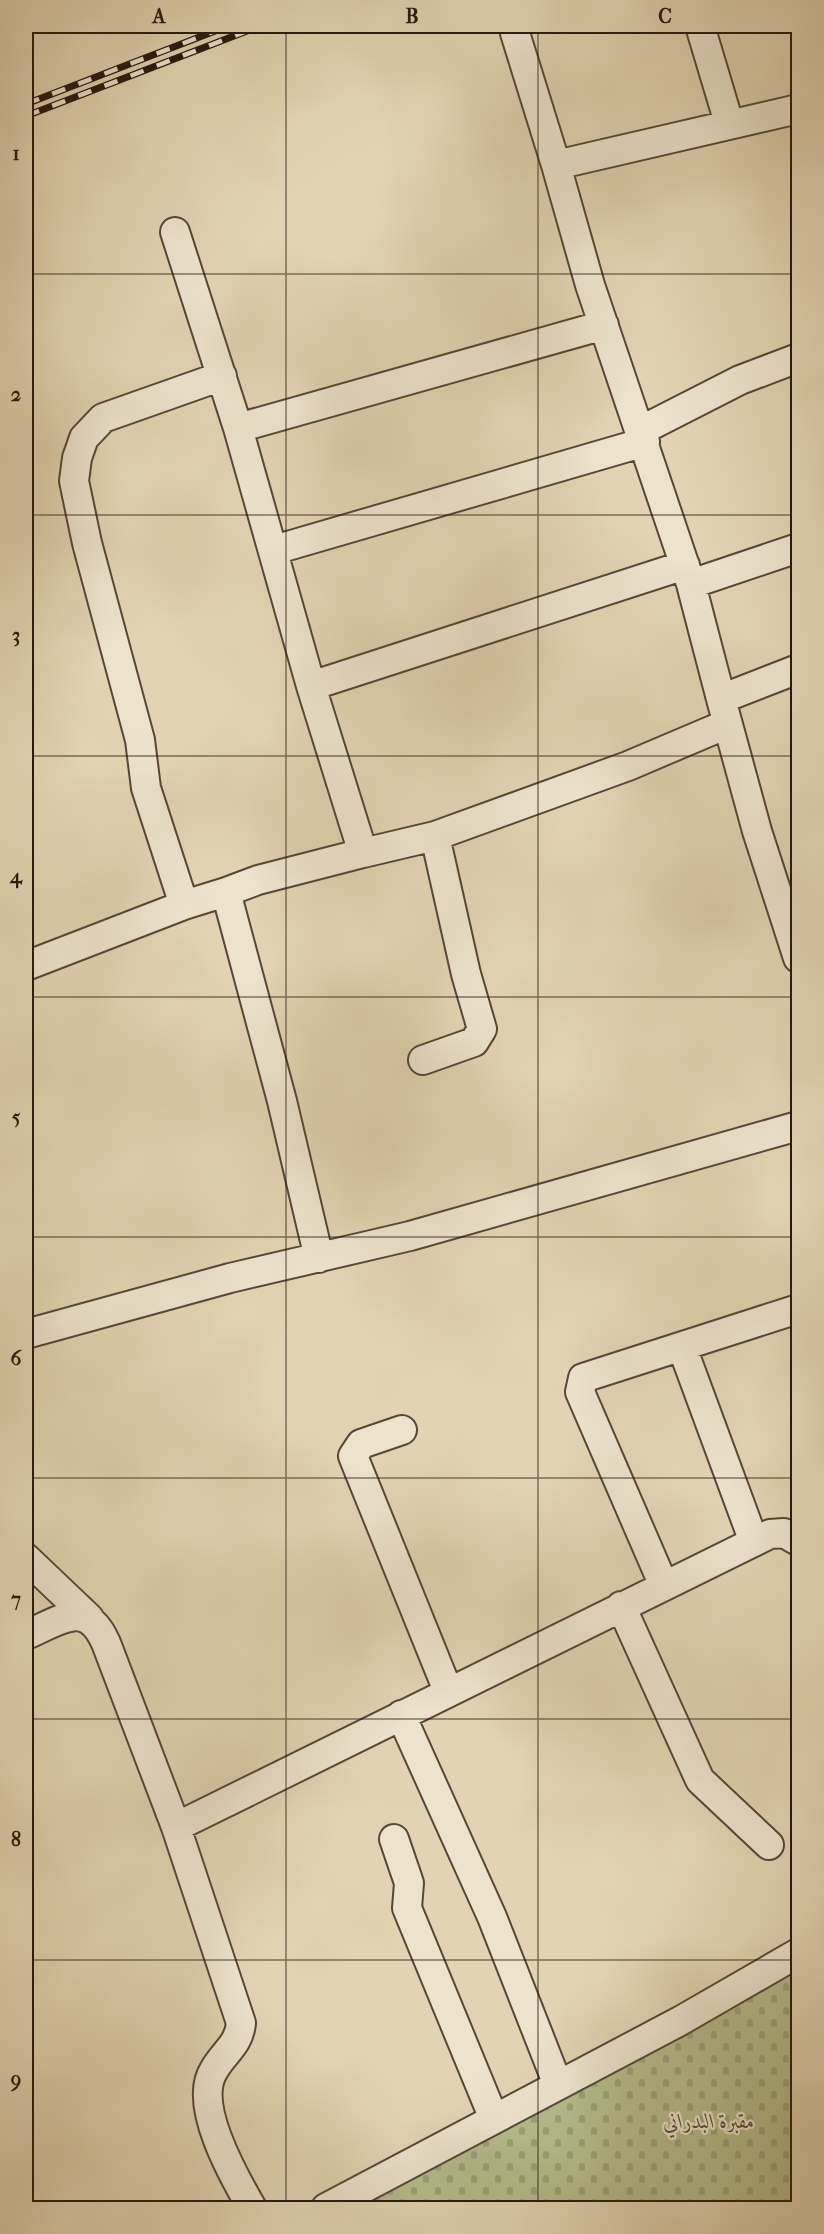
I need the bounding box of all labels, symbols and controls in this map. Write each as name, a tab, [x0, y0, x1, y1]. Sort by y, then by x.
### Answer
text: A	[151, 5, 167, 28]
text: B	[405, 5, 419, 28]
text: C	[658, 5, 672, 28]
text: 1	[12, 142, 20, 165]
text: 2	[11, 383, 21, 406]
text: 3	[12, 624, 20, 647]
text: 4	[9, 865, 23, 889]
text: 5	[12, 1106, 21, 1129]
text: 6	[11, 1347, 23, 1370]
text: 7	[10, 1588, 21, 1611]
text: 8	[11, 1828, 21, 1851]
text: 9	[10, 2069, 21, 2092]
park label: مقبرة البدراني	[663, 2109, 755, 2138]

